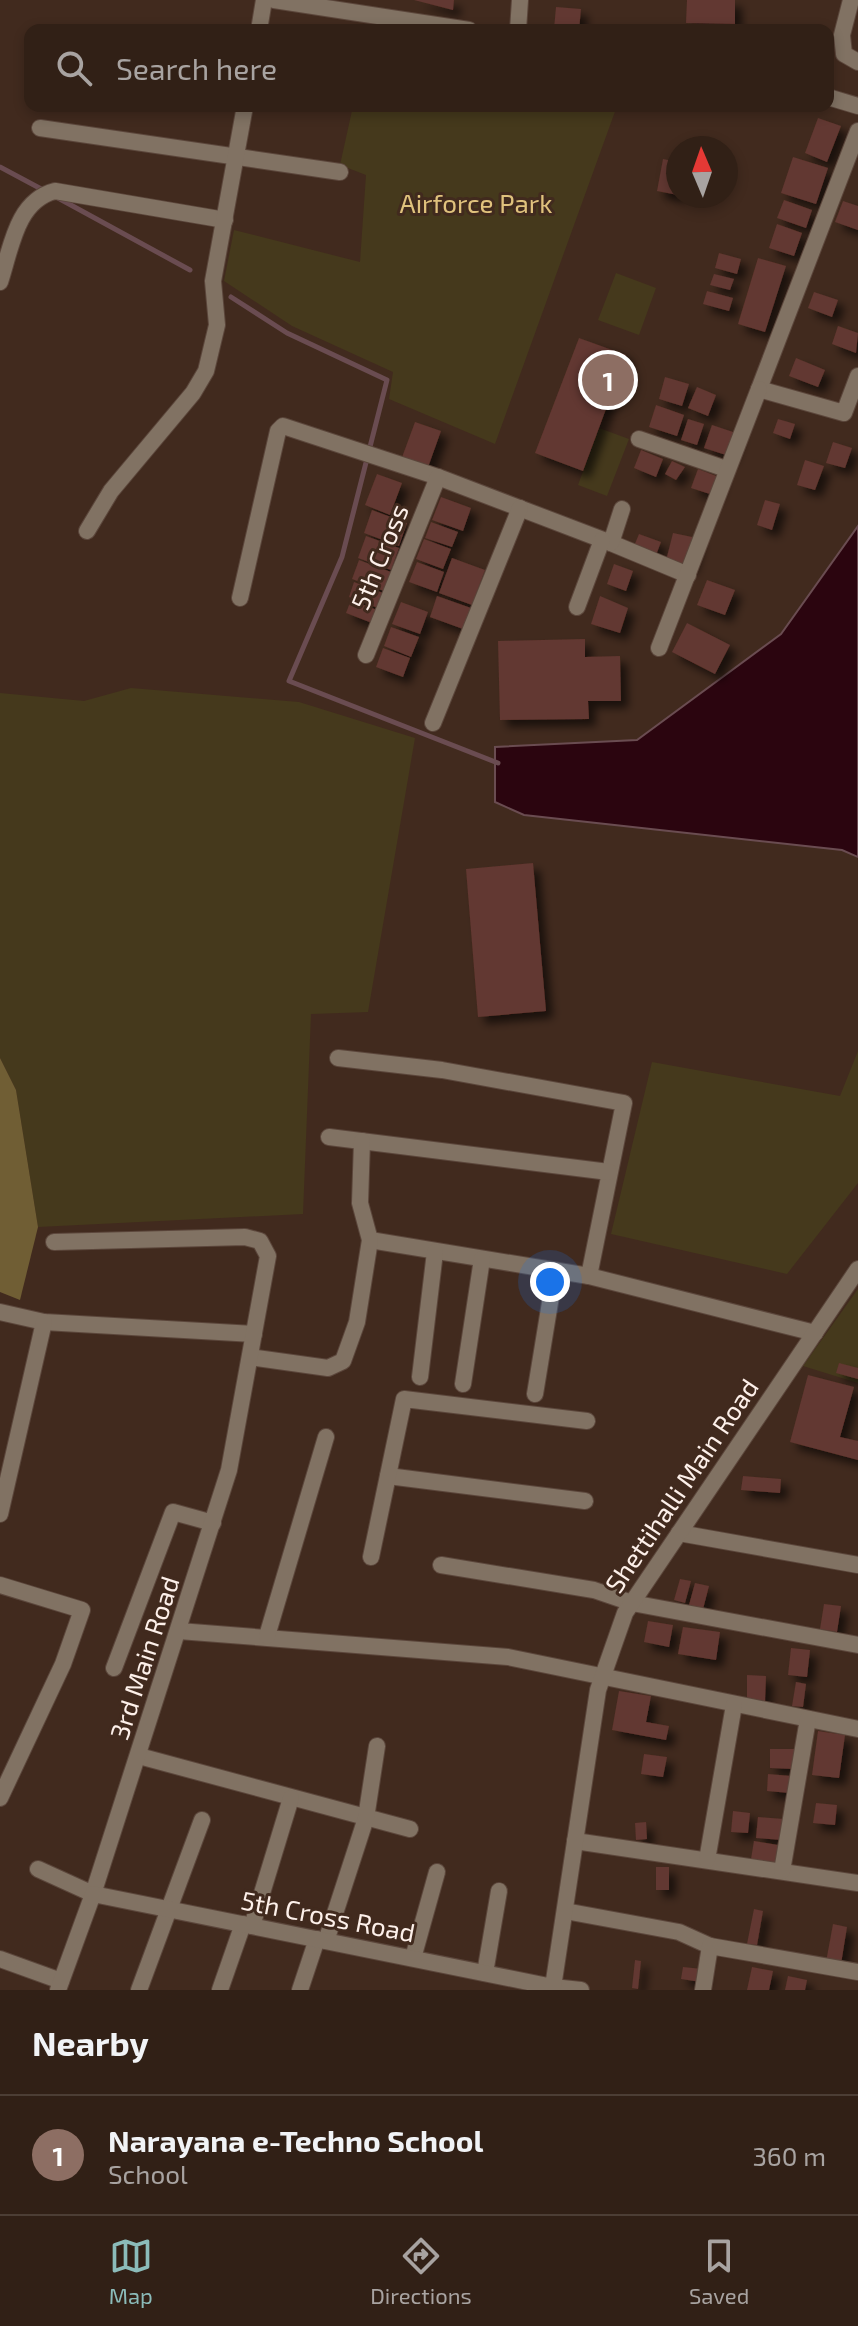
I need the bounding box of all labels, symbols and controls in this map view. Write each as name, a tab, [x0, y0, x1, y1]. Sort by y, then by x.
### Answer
search box	[24, 24, 834, 112]
icon: search	[52, 46, 96, 90]
text: Search here	[116, 50, 277, 86]
north arrow	[666, 136, 738, 208]
park label: Airforce Park	[399, 187, 553, 218]
pin: 1	[582, 350, 634, 410]
street label: 5th Cross	[343, 499, 414, 614]
your location	[530, 1262, 570, 1302]
street label: Shettihalli Main Road	[598, 1372, 764, 1598]
street label: 3rd Main Road	[103, 1572, 185, 1743]
street label: 5th Cross Road	[239, 1883, 418, 1948]
text: Nearby	[32, 2022, 149, 2063]
text: Narayana e-Techno School	[108, 2122, 483, 2158]
text: 1	[52, 2140, 64, 2171]
text: 360 m	[752, 2140, 826, 2171]
text: School	[108, 2158, 188, 2189]
tab: Map	[109, 2234, 153, 2308]
tab: Directions	[370, 2234, 472, 2308]
tab: Saved	[689, 2234, 749, 2308]

